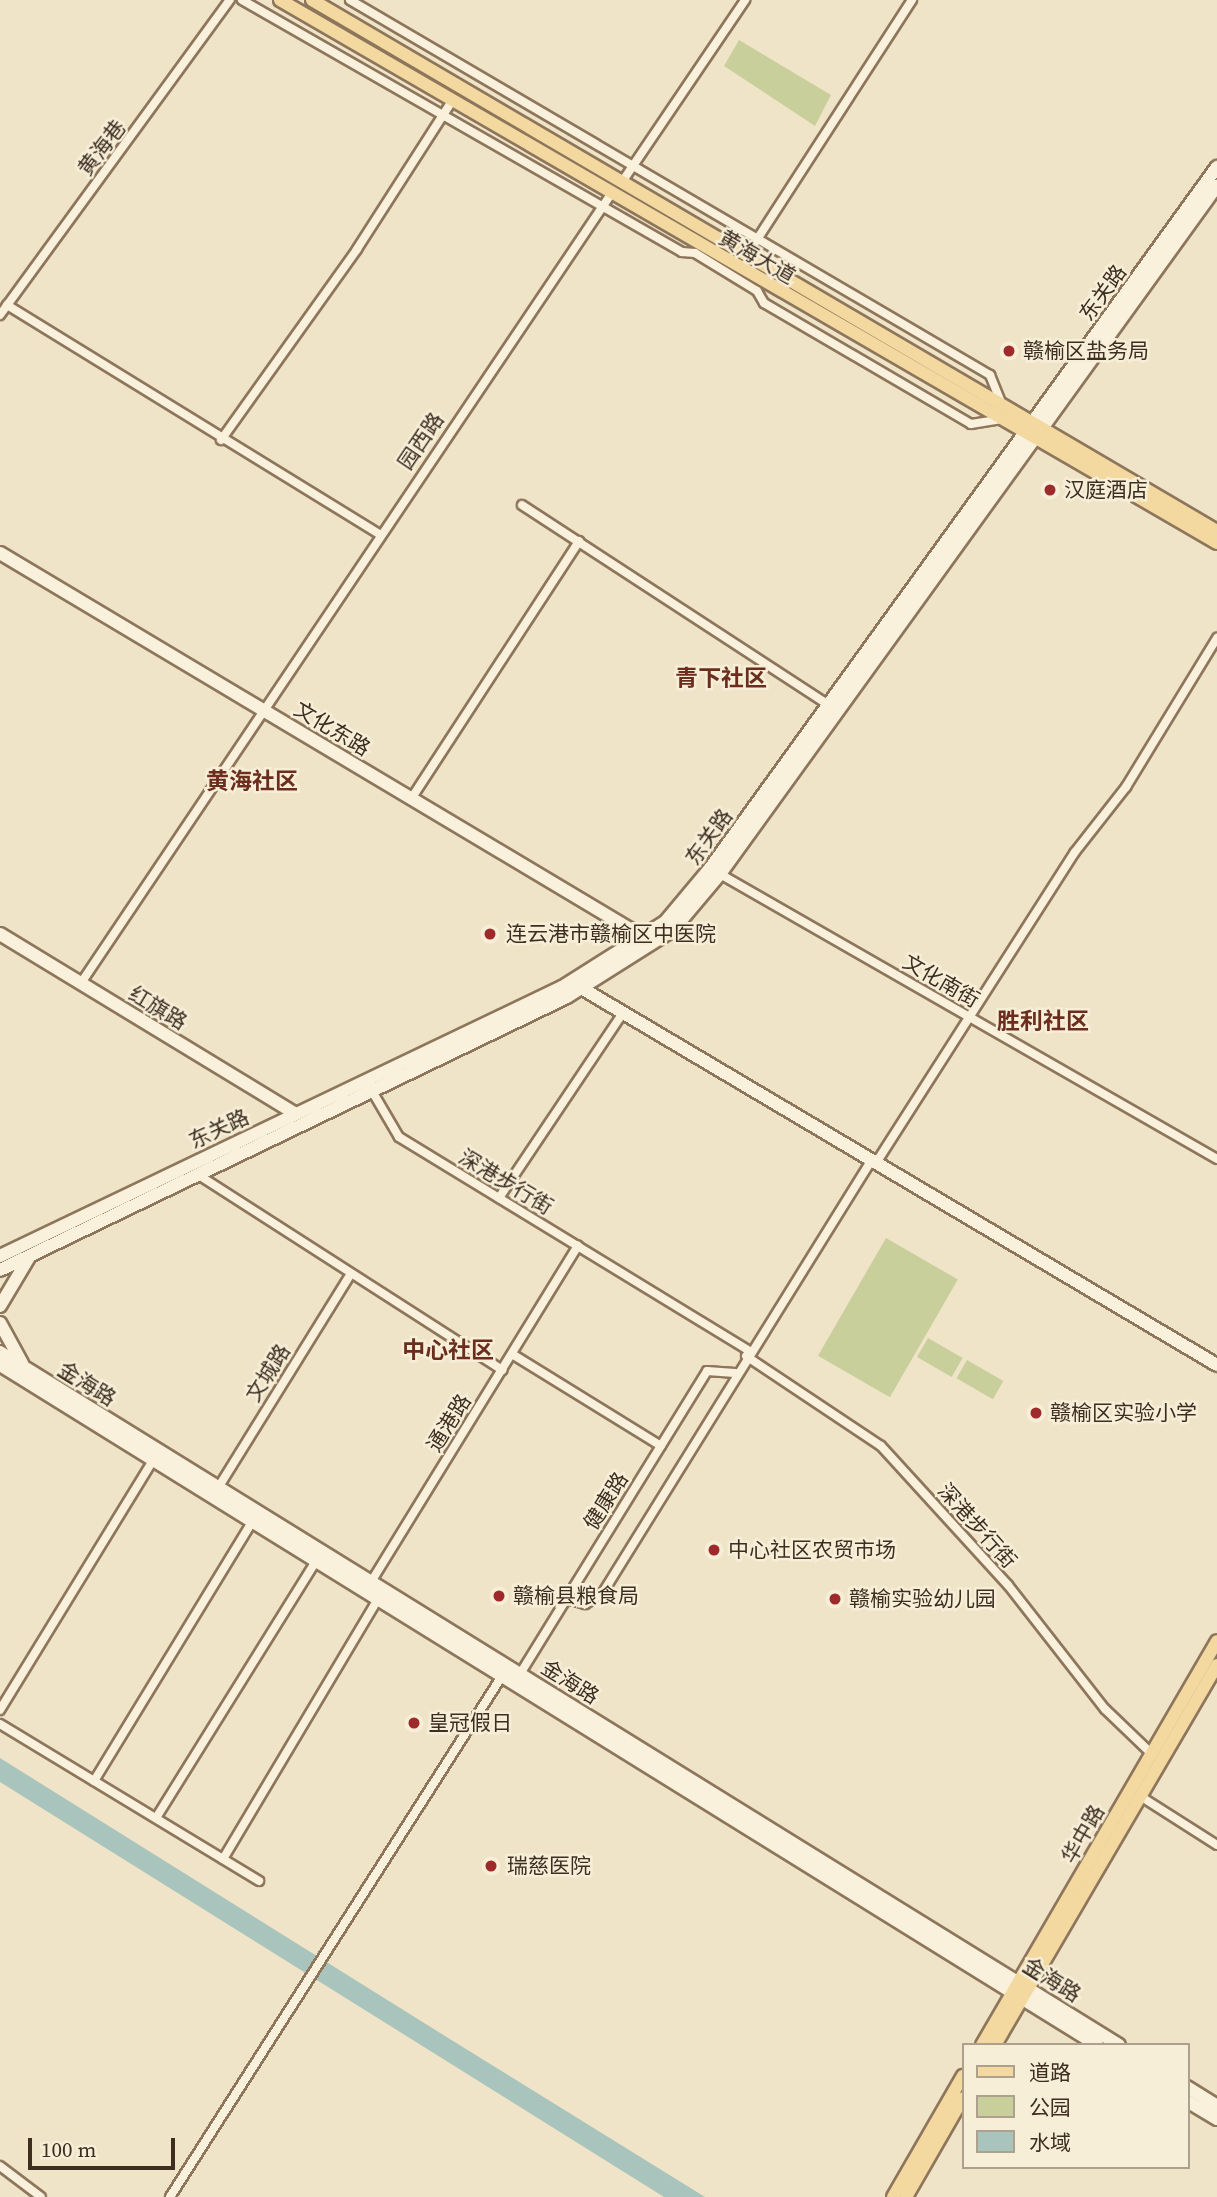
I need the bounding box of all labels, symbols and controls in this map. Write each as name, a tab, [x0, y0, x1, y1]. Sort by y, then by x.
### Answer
street label: 黄海巷	[73, 115, 131, 181]
street label: 黄海大道	[714, 225, 800, 289]
street label: 东关路	[1074, 260, 1132, 326]
place label: 赣榆区盐务局	[1023, 338, 1149, 364]
marker: 赣榆区盐务局	[1001, 343, 1017, 359]
street label: 园西路	[393, 408, 449, 474]
place label: 汉庭酒店	[1064, 477, 1148, 503]
marker: 汉庭酒店	[1042, 482, 1058, 498]
district label: 青下社区	[675, 664, 767, 692]
street label: 文化东路	[290, 697, 374, 761]
district label: 黄海社区	[206, 767, 298, 795]
street label: 东关路	[680, 804, 738, 870]
place label: 连云港市赣榆区中医院	[506, 921, 716, 947]
marker: 连云港市赣榆区中医院	[480, 924, 500, 944]
street label: 文化南街	[898, 949, 984, 1013]
street label: 红旗路	[125, 981, 191, 1035]
district label: 胜利社区	[997, 1007, 1089, 1035]
street label: 东关路	[185, 1104, 253, 1154]
street label: 深港步行街	[455, 1144, 557, 1220]
district label: 中心社区	[402, 1336, 494, 1364]
street label: 文城路	[241, 1340, 295, 1406]
street label: 金海路	[54, 1357, 120, 1411]
street label: 通港路	[422, 1390, 476, 1456]
place label: 赣榆区实验小学	[1050, 1400, 1197, 1426]
marker: 赣榆区实验小学	[1028, 1405, 1044, 1421]
street label: 健康路	[579, 1468, 633, 1534]
street label: 深港步行街	[933, 1479, 1021, 1573]
place label: 中心社区农贸市场	[728, 1537, 896, 1563]
marker: 中心社区农贸市场	[706, 1542, 722, 1558]
place label: 赣榆县粮食局	[513, 1583, 639, 1609]
place label: 赣榆实验幼儿园	[849, 1586, 996, 1612]
marker: 赣榆县粮食局	[491, 1588, 507, 1604]
marker: 赣榆实验幼儿园	[827, 1591, 843, 1607]
street label: 金海路	[537, 1655, 603, 1709]
place label: 皇冠假日	[428, 1710, 512, 1736]
marker: 皇冠假日	[406, 1715, 422, 1731]
street label: 华中路	[1056, 1800, 1110, 1868]
place label: 瑞慈医院	[507, 1853, 591, 1879]
marker: 瑞慈医院	[481, 1856, 501, 1876]
street label: 金海路	[1019, 1953, 1085, 2007]
legend	[962, 2043, 1189, 2169]
text: 道路	[1029, 2058, 1071, 2087]
text: 公园	[1029, 2093, 1071, 2122]
scale bar	[32, 2124, 178, 2168]
text: 水域	[1029, 2128, 1071, 2157]
text: 100 m	[41, 2135, 96, 2164]

